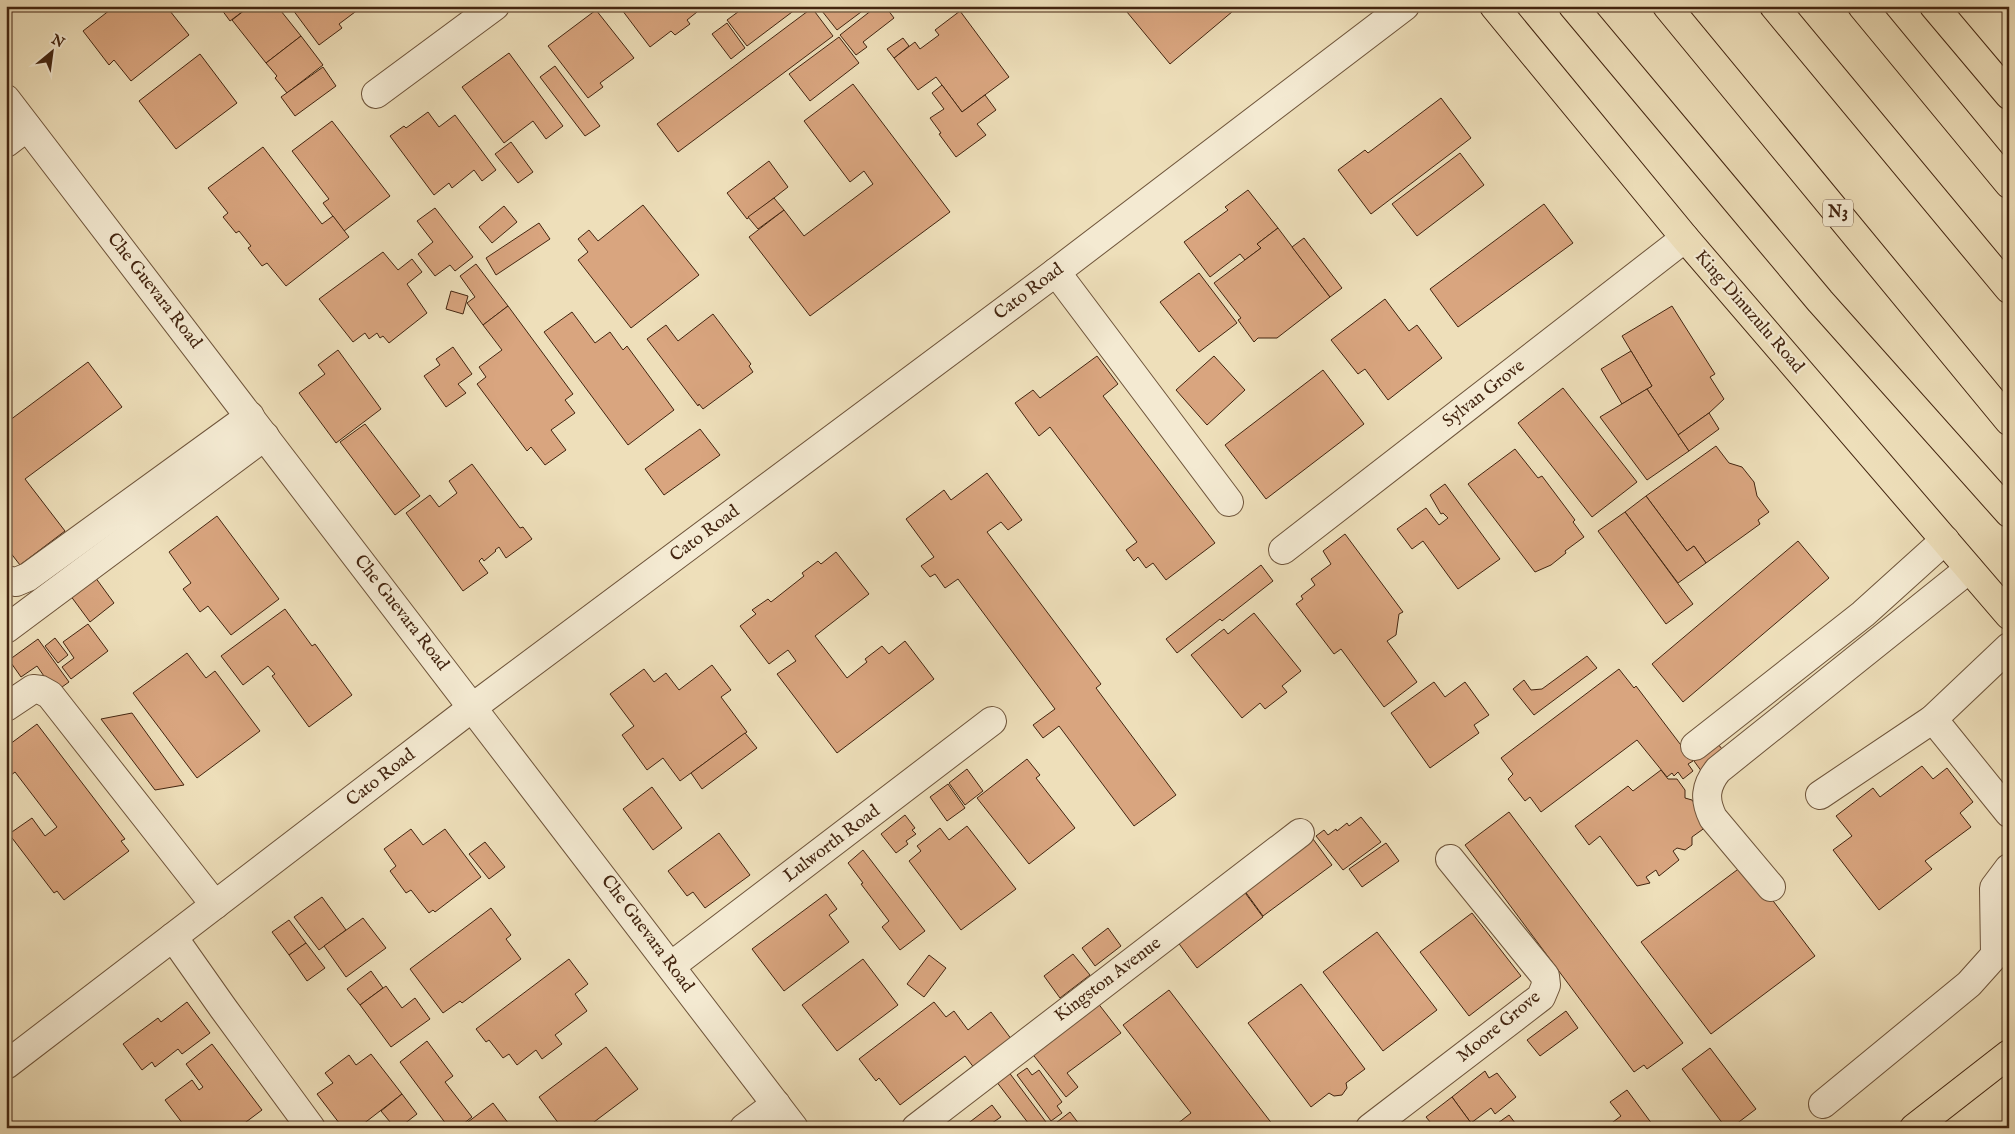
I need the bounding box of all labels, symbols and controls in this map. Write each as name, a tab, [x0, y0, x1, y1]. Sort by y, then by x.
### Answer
north arrow	[28, 28, 78, 78]
text: N	[47, 30, 67, 52]
road number: N3	[1823, 200, 1853, 227]
street label: Che Guevara Road	[101, 228, 207, 354]
street label: King Dinuzulu Road	[1689, 246, 1809, 379]
street label: Cato Road	[990, 258, 1069, 326]
street label: Sylvan Grove	[1438, 355, 1530, 433]
street label: Cato Road	[666, 500, 745, 568]
street label: Che Guevara Road	[348, 550, 454, 676]
street label: Cato Road	[342, 744, 420, 812]
street label: Lulworth Road	[779, 800, 885, 888]
street label: Che Guevara Road	[595, 871, 699, 998]
street label: Kingston Avenue	[1050, 932, 1166, 1028]
street label: Moore Grove	[1452, 986, 1546, 1068]

